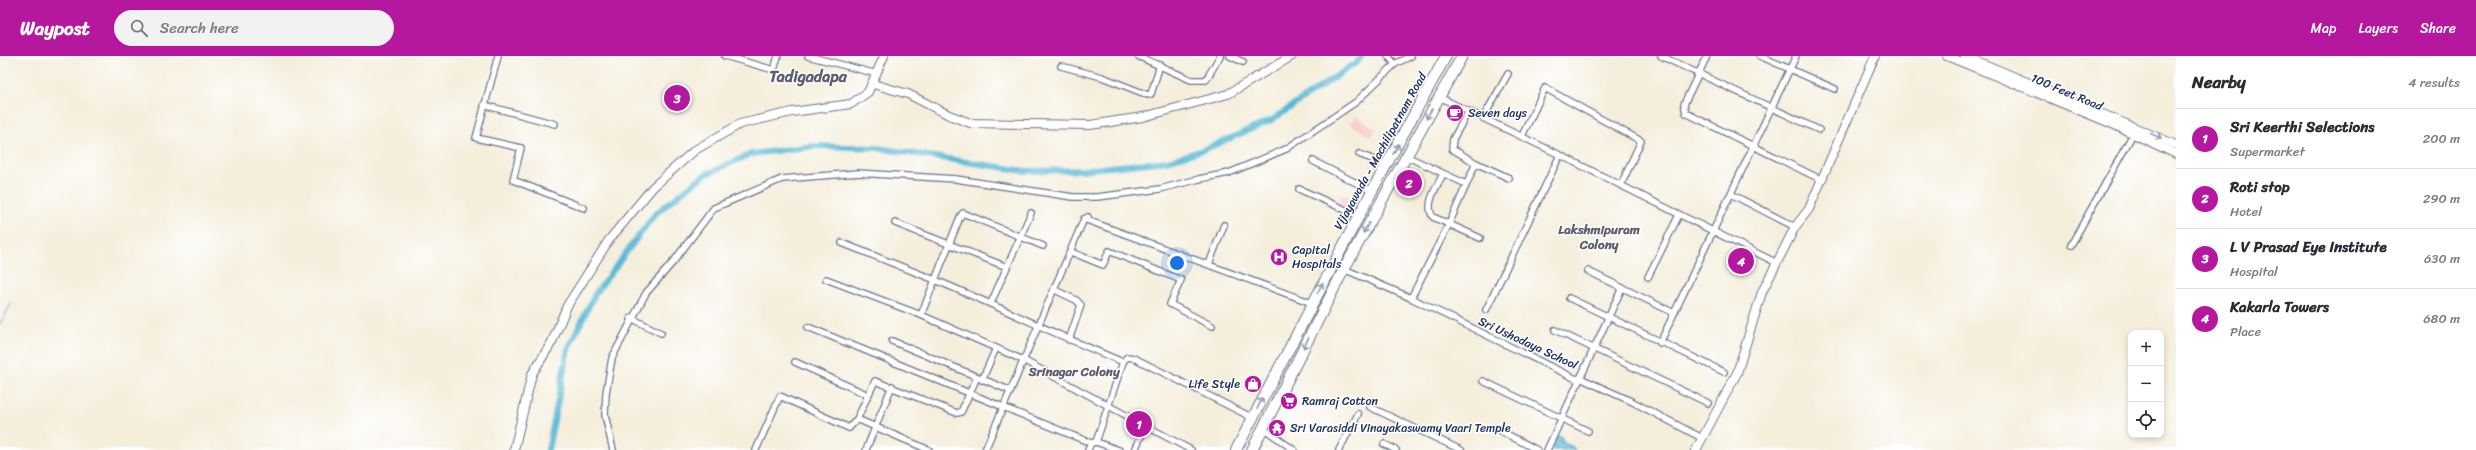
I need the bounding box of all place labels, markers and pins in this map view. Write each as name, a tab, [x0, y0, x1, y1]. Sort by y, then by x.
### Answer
pin: 3	[664, 83, 690, 113]
place label: Seven days	[1468, 102, 1528, 124]
cafe icon: Seven days	[1445, 103, 1465, 123]
pin: 2	[1396, 168, 1422, 198]
place label: Capital Hospitals	[1292, 239, 1342, 275]
pin: 4	[1728, 246, 1754, 276]
hospital icon: Capital Hospitals	[1269, 247, 1289, 267]
place label: Life Style	[1188, 373, 1240, 395]
shop icon: Life Style	[1243, 374, 1263, 394]
place label: Ramraj Cotton	[1302, 390, 1379, 412]
supermarket icon: Ramraj Cotton	[1279, 391, 1299, 411]
pin: 1	[1126, 409, 1152, 439]
place label: Sri Varasiddi Vinayakaswamy Vaari Temple	[1290, 417, 1511, 439]
temple icon: Sri Varasiddi Vinayakaswamy Vaari Temple	[1267, 418, 1287, 438]

